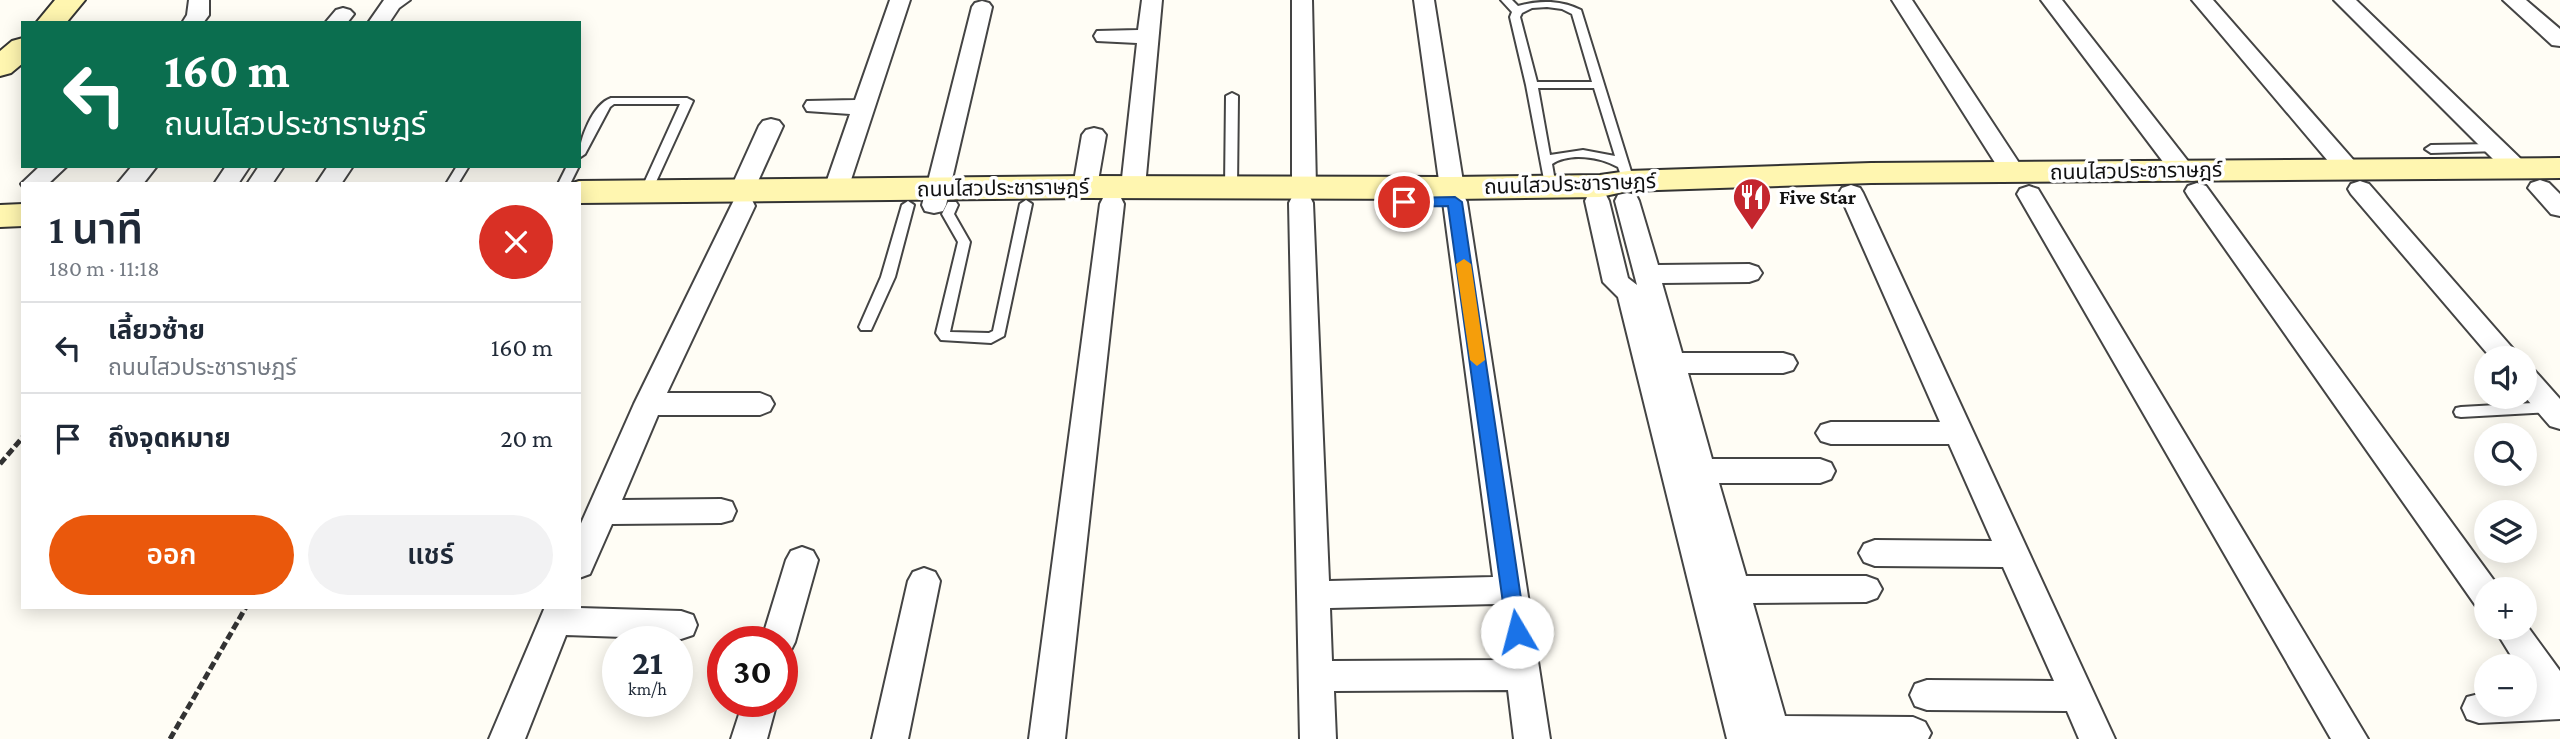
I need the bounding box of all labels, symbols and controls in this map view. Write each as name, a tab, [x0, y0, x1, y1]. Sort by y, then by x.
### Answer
text: 160 m	[164, 43, 290, 98]
icon: left	[49, 49, 140, 140]
text: ถนนไสวประชาราษฎร์	[164, 106, 426, 142]
street label: ถนนไสวประชาราษฎร์	[2050, 157, 2223, 185]
street label: ถนนไสวประชาราษฎร์	[1484, 169, 1657, 199]
pin	[1374, 172, 1434, 232]
street label: ถนนไสวประชาราษฎร์	[917, 174, 1090, 202]
restaurant icon: Five Star	[1731, 176, 1773, 231]
icon: arrive	[1385, 183, 1423, 221]
place label: Five Star	[1779, 185, 1857, 209]
text: 1 นาที	[49, 205, 143, 252]
button: close	[479, 205, 553, 279]
text: 180 m · 11:18	[49, 255, 160, 281]
text: เลี้ยวซ้าย	[108, 316, 205, 345]
icon: left	[49, 329, 87, 367]
text: 160 m	[491, 333, 553, 362]
map controls	[2474, 346, 2537, 717]
button: sound	[2474, 346, 2537, 409]
text: ถนนไสวประชาราษฎร์	[108, 354, 297, 380]
icon: arrive	[49, 420, 87, 458]
button: search	[2474, 423, 2537, 486]
text: ถึงจุดหมาย	[108, 424, 231, 453]
text: 20 m	[500, 424, 553, 453]
button: layers	[2474, 500, 2537, 563]
button: ออก	[49, 515, 294, 595]
button: แชร์	[308, 515, 553, 595]
button: +	[2474, 577, 2537, 640]
position arrow	[1480, 595, 1554, 669]
speed limit sign: 30	[707, 626, 798, 717]
text: 21	[632, 643, 663, 682]
button: −	[2474, 654, 2537, 717]
text: km/h	[628, 679, 667, 699]

